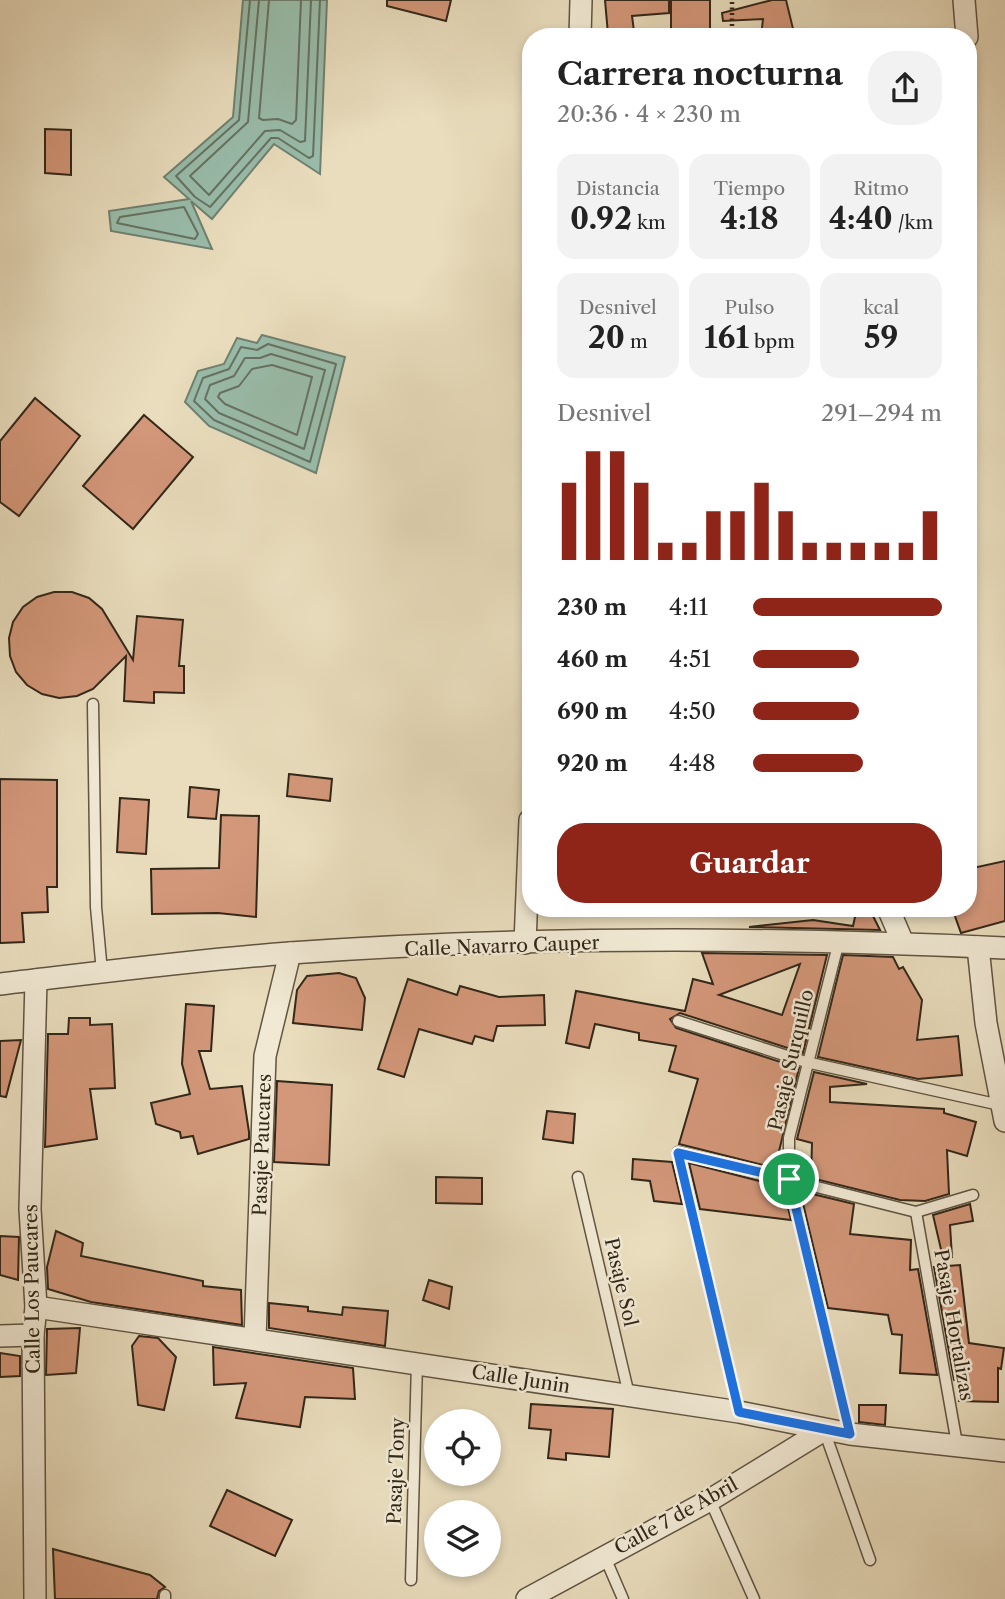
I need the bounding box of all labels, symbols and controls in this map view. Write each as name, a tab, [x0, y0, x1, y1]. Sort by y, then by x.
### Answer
button: share	[868, 51, 942, 125]
text: Carrera nocturna	[557, 54, 843, 93]
text: 20:36 · 4 × 230 m	[557, 100, 741, 128]
text: Distancia	[576, 177, 660, 200]
text: Tiempo	[714, 177, 785, 200]
text: Ritmo	[853, 177, 909, 200]
text: 0.92	[570, 200, 632, 237]
text: 4:18	[720, 200, 779, 237]
text: 4:40	[829, 200, 893, 237]
text: km	[632, 211, 666, 234]
text: /km	[893, 211, 933, 234]
text: Desnivel	[579, 296, 657, 319]
text: Pulso	[725, 296, 774, 319]
text: kcal	[863, 296, 899, 319]
text: 20	[588, 319, 625, 356]
text: 161	[704, 319, 749, 356]
text: 59	[864, 319, 898, 356]
text: m	[625, 330, 648, 353]
text: bpm	[749, 330, 795, 353]
text: Desnivel	[557, 399, 651, 427]
text: 291–294 m	[821, 399, 942, 427]
text: 230 m	[557, 593, 627, 621]
text: 4:11	[669, 593, 708, 621]
text: 460 m	[557, 645, 628, 673]
text: 4:51	[669, 645, 711, 673]
text: 690 m	[557, 697, 628, 725]
text: 4:50	[669, 697, 716, 725]
text: 920 m	[557, 749, 628, 777]
text: 4:48	[669, 749, 716, 777]
button: Guardar	[557, 823, 942, 903]
street label: Calle Navarro Cauper	[404, 931, 600, 961]
street label: Pasaje Surquillo	[764, 987, 818, 1133]
street label: Pasaje Paucares	[248, 1073, 276, 1217]
pin	[759, 1149, 819, 1209]
icon: arrive	[770, 1160, 808, 1198]
street label: Calle Los Paucares	[19, 1204, 45, 1374]
street label: Pasaje Sol	[600, 1235, 642, 1329]
street label: Pasaje Hortalizas	[929, 1247, 979, 1403]
street label: Calle Junin	[470, 1360, 572, 1398]
map controls	[424, 1409, 501, 1577]
button: locate	[424, 1409, 501, 1486]
street label: Pasaje Tony	[383, 1417, 409, 1525]
street label: Calle 7 de Abril	[610, 1472, 742, 1559]
button: layers	[424, 1500, 501, 1577]

